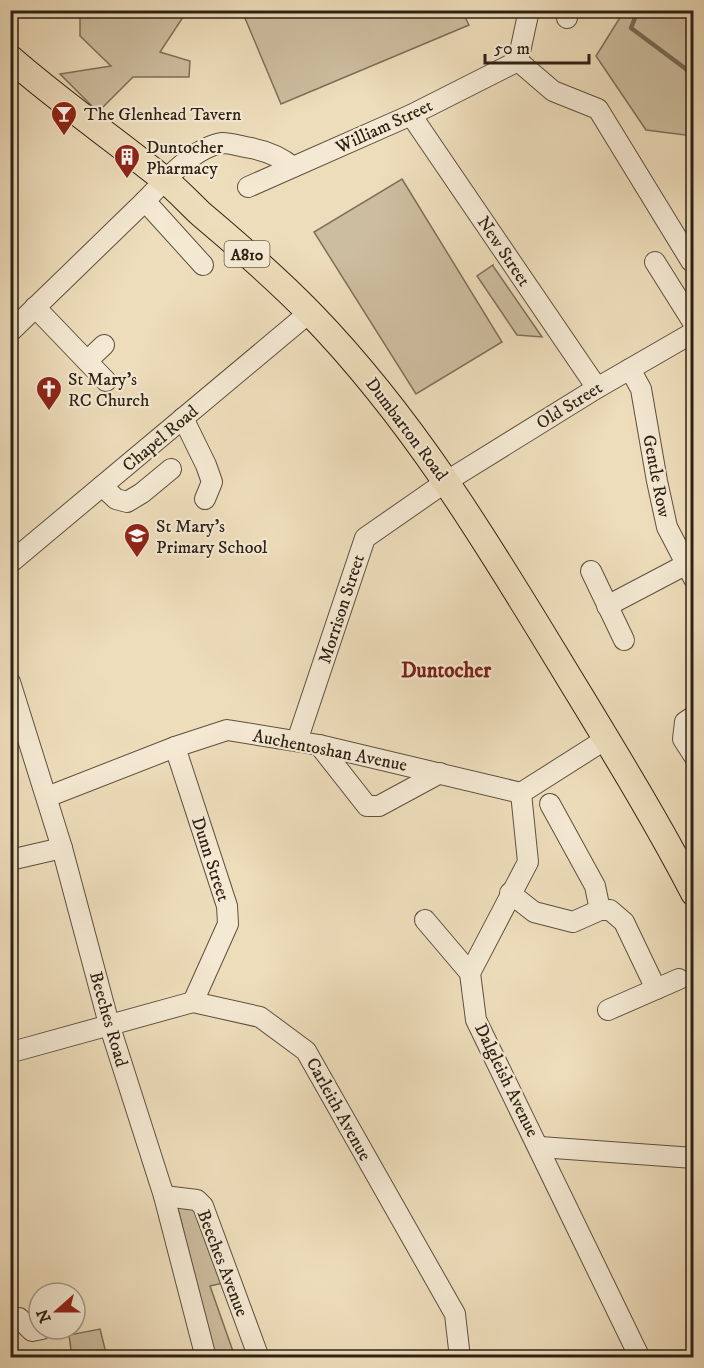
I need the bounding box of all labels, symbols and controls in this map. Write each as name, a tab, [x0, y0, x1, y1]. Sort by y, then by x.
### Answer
scale bar	[485, 27, 588, 65]
text: 50 m	[494, 38, 530, 60]
street label: William Street	[332, 95, 436, 159]
bar icon: The Glenhead Tavern	[49, 99, 79, 137]
place label: The Glenhead Tavern	[84, 104, 242, 126]
place label: Duntocher Pharmacy	[146, 137, 224, 180]
building icon: Duntocher Pharmacy	[112, 142, 142, 180]
street label: New Street	[472, 212, 535, 291]
road number: A810	[224, 241, 270, 267]
place label: St Mary's RC Church	[68, 369, 150, 412]
church icon: St Mary's RC Church	[34, 374, 64, 412]
street label: Dumbarton Road	[360, 374, 452, 486]
street label: Old Street	[533, 377, 607, 435]
street label: Chapel Road	[118, 401, 203, 477]
street label: Gentle Row	[637, 433, 675, 520]
place label: St Mary's Primary School	[156, 516, 268, 559]
school or university icon: St Mary's Primary School	[122, 521, 152, 559]
street label: Morrison Street	[314, 552, 370, 667]
district label: Duntocher	[401, 658, 492, 684]
street label: Auchentoshan Avenue	[251, 725, 409, 777]
street label: Dunn Street	[186, 814, 234, 904]
street label: Beeches Road	[84, 969, 132, 1069]
street label: Dalgleish Avenue	[469, 1020, 543, 1141]
street label: Carleith Avenue	[301, 1054, 376, 1165]
street label: Beeches Avenue	[192, 1207, 253, 1320]
north arrow	[27, 1281, 87, 1341]
text: N	[32, 1306, 56, 1326]

